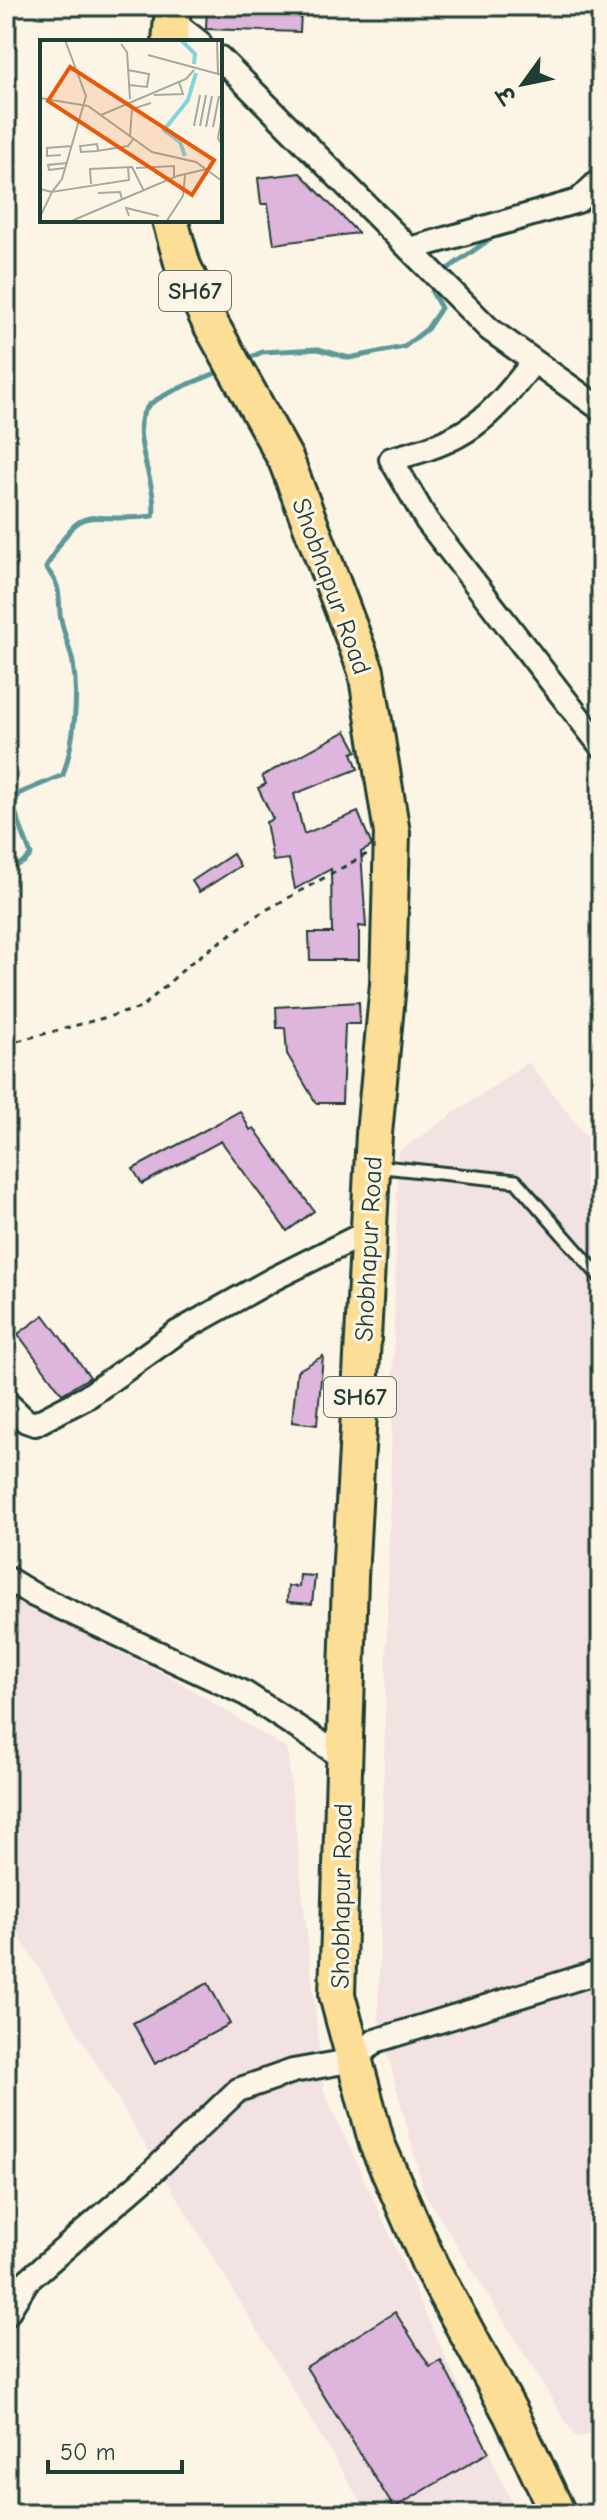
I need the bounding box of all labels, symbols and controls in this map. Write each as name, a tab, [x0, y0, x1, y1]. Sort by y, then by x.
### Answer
inset map	[40, 40, 222, 222]
north arrow	[483, 44, 563, 124]
text: उ	[491, 79, 523, 109]
road number: SH67	[159, 271, 231, 311]
street label: Shobhapur Road	[285, 494, 377, 679]
street label: Shobhapur Road	[349, 1156, 389, 1342]
road number: SH67	[324, 1377, 396, 1417]
street label: Shobhapur Road	[325, 1803, 359, 1989]
scale bar	[48, 2424, 182, 2474]
text: 50 m	[60, 2438, 116, 2466]

